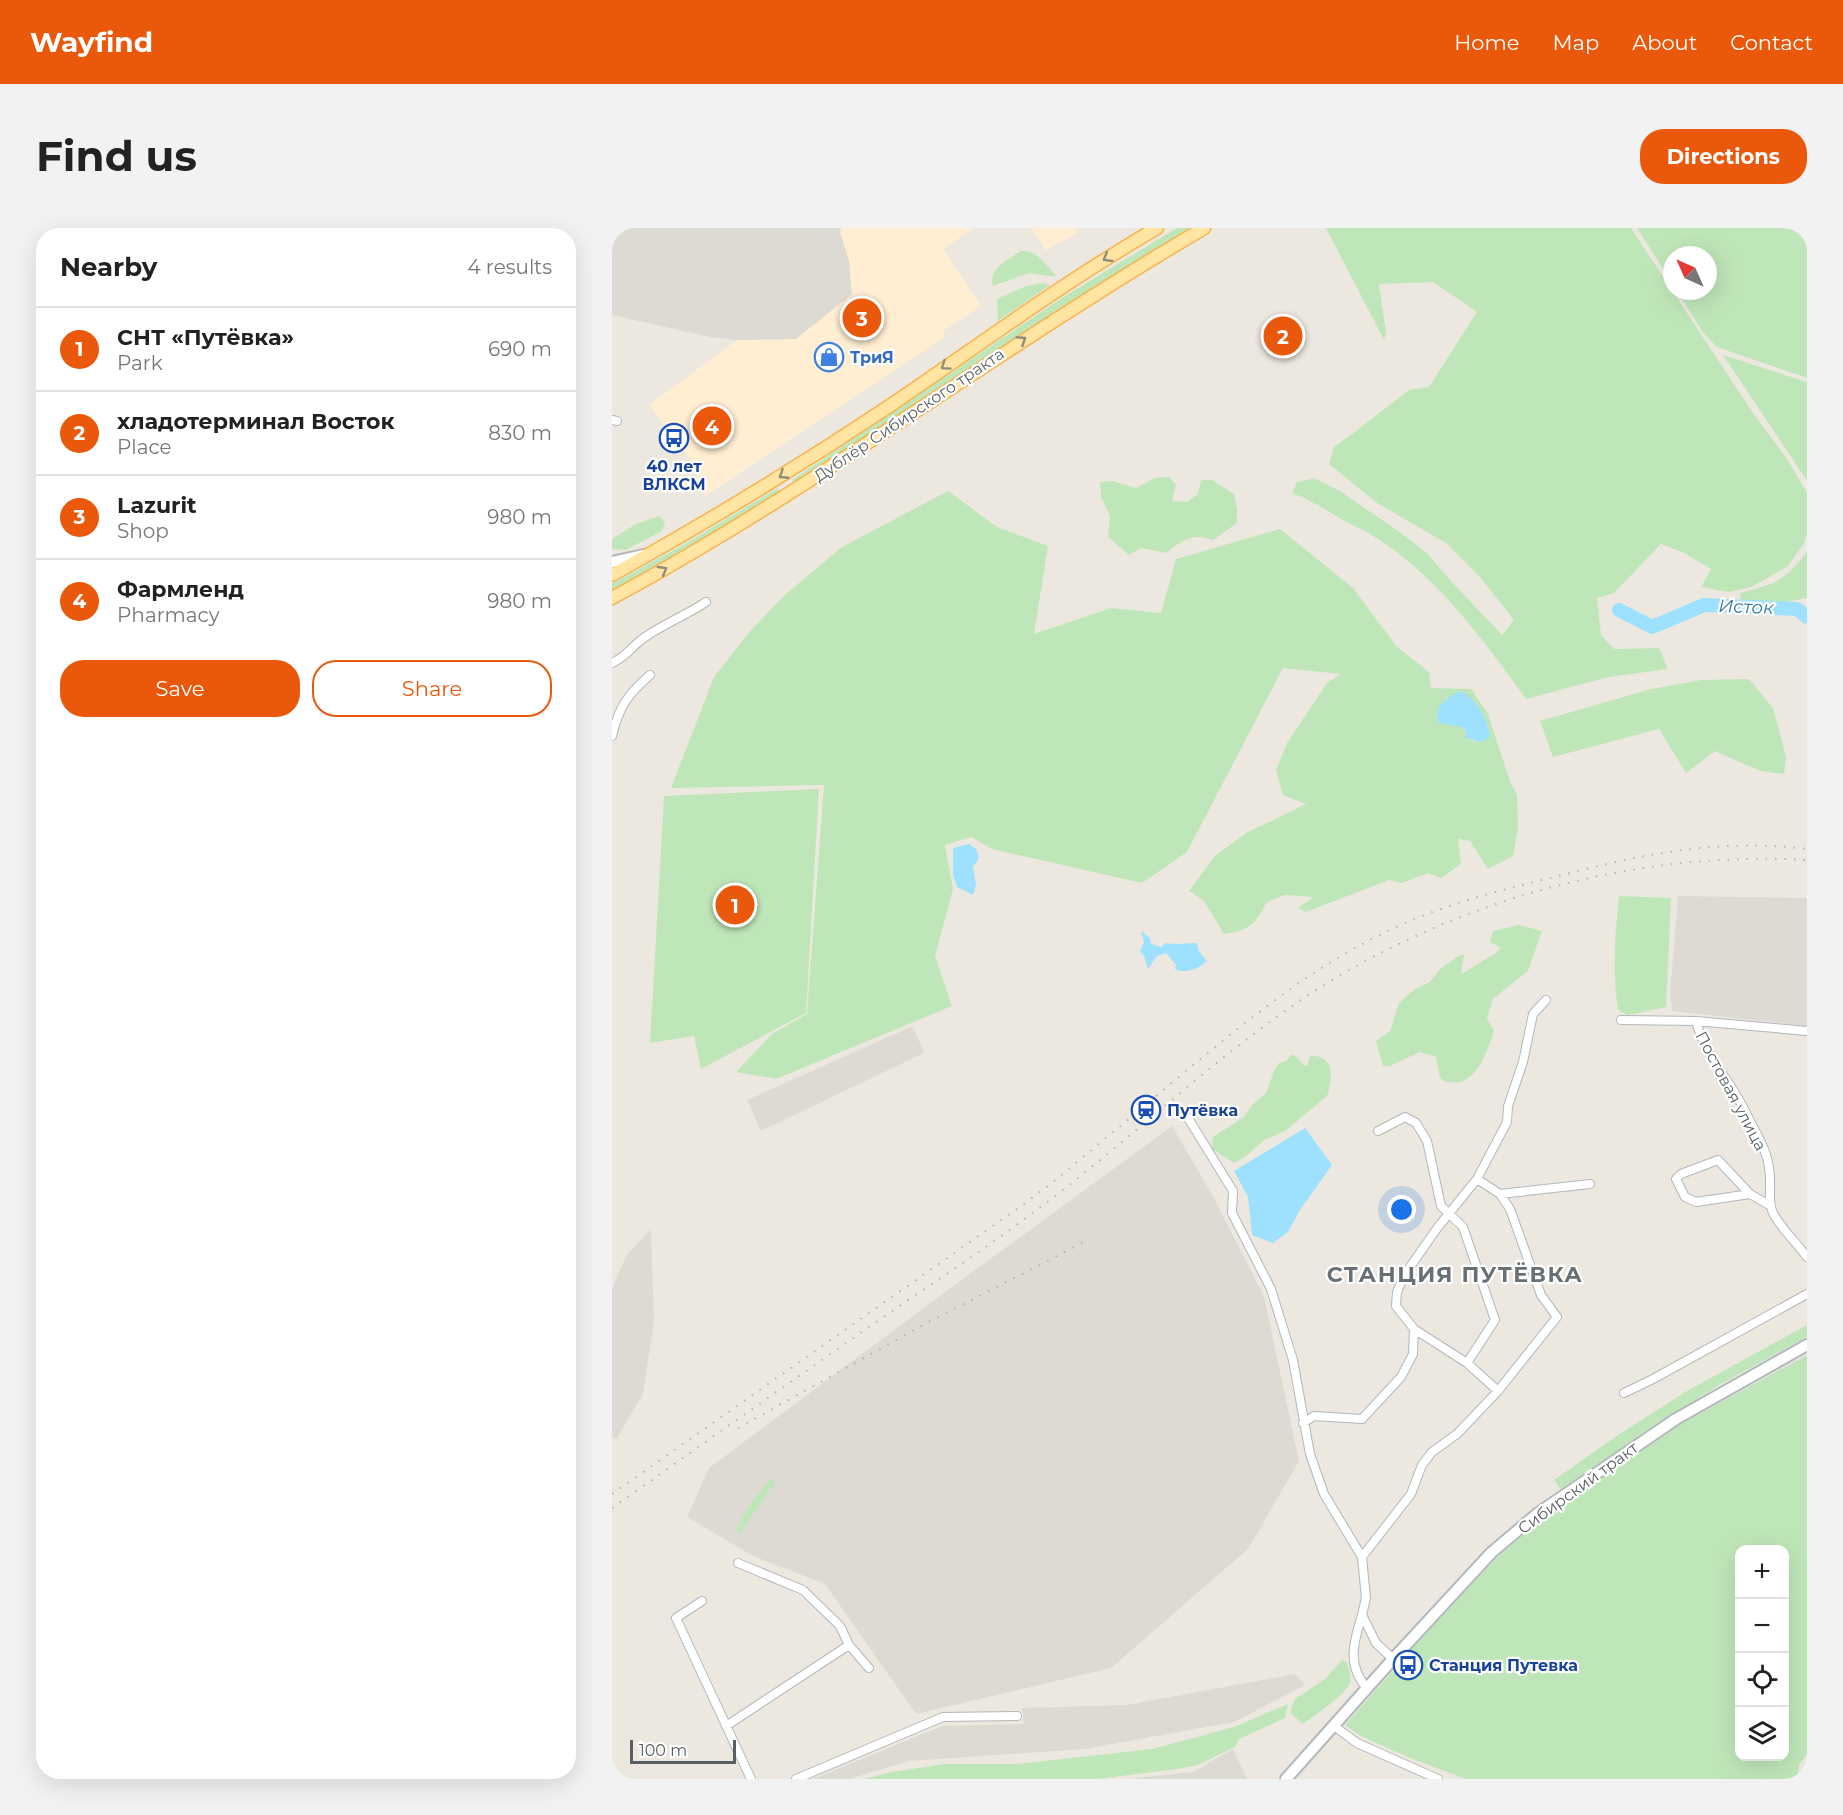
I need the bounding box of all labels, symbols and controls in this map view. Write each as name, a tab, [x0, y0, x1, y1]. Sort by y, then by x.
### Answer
text: Wayfind	[30, 25, 153, 59]
text: Home	[1454, 30, 1519, 55]
text: Map	[1552, 30, 1599, 55]
text: About	[1632, 30, 1697, 55]
text: Contact	[1730, 30, 1813, 55]
button: Directions	[1640, 129, 1807, 184]
text: Find us	[36, 130, 197, 182]
north arrow	[1663, 246, 1717, 300]
one-way arrow	[1103, 250, 1113, 262]
text: Nearby	[60, 251, 157, 283]
text: 4 results	[467, 255, 552, 279]
pin: 3	[842, 296, 882, 340]
pin: 2	[1264, 314, 1302, 358]
text: СНТ «Путёвка»	[117, 324, 294, 351]
one-way arrow	[1016, 336, 1026, 348]
text: 1	[76, 337, 83, 361]
text: 690 m	[488, 337, 552, 361]
shop icon: ТриЯ	[813, 341, 845, 373]
street label: Дублёр Сибирского тракта	[810, 344, 1008, 486]
place label: ТриЯ	[850, 348, 894, 367]
text: Park	[117, 351, 163, 375]
one-way arrow	[941, 359, 952, 370]
pin: 4	[692, 404, 732, 448]
text: хладотерминал Восток	[117, 408, 395, 435]
text: 2	[74, 421, 85, 445]
text: 830 m	[488, 421, 552, 445]
bus stop icon: 40 лет ВЛКСМ	[658, 422, 690, 454]
text: Place	[117, 435, 172, 459]
place label: 40 лет ВЛКСМ	[642, 457, 706, 494]
one-way arrow	[779, 468, 790, 479]
text: Lazurit	[117, 492, 197, 519]
text: 3	[74, 505, 85, 529]
text: 980 m	[487, 505, 552, 529]
text: Shop	[117, 519, 169, 543]
one-way arrow	[657, 565, 667, 577]
text: Фармленд	[117, 576, 244, 603]
text: 4	[73, 589, 86, 613]
text: 980 m	[487, 589, 552, 613]
water label: Исток	[1718, 595, 1774, 619]
text: Pharmacy	[117, 603, 220, 627]
button: Save	[60, 660, 300, 717]
button: Share	[312, 660, 552, 717]
pin: 1	[716, 882, 754, 928]
street label: Постовая улица	[1692, 1028, 1770, 1154]
station icon: Путёвка	[1130, 1094, 1162, 1126]
place label: Путёвка	[1167, 1101, 1238, 1120]
your location	[1387, 1195, 1416, 1224]
district label: СТАНЦИЯ ПУТЁВКА	[1327, 1261, 1583, 1288]
street label: Сибирский тракт	[1514, 1438, 1642, 1538]
map controls	[1735, 1545, 1789, 1761]
button: +	[1735, 1545, 1789, 1599]
button: −	[1735, 1599, 1789, 1653]
bus stop icon: Станция Путевка	[1392, 1649, 1424, 1681]
button: locate	[1735, 1653, 1789, 1707]
place label: Станция Путевка	[1429, 1656, 1578, 1675]
button: layers	[1735, 1707, 1789, 1761]
scale bar	[630, 1737, 736, 1764]
text: 100 m	[639, 1741, 687, 1760]

